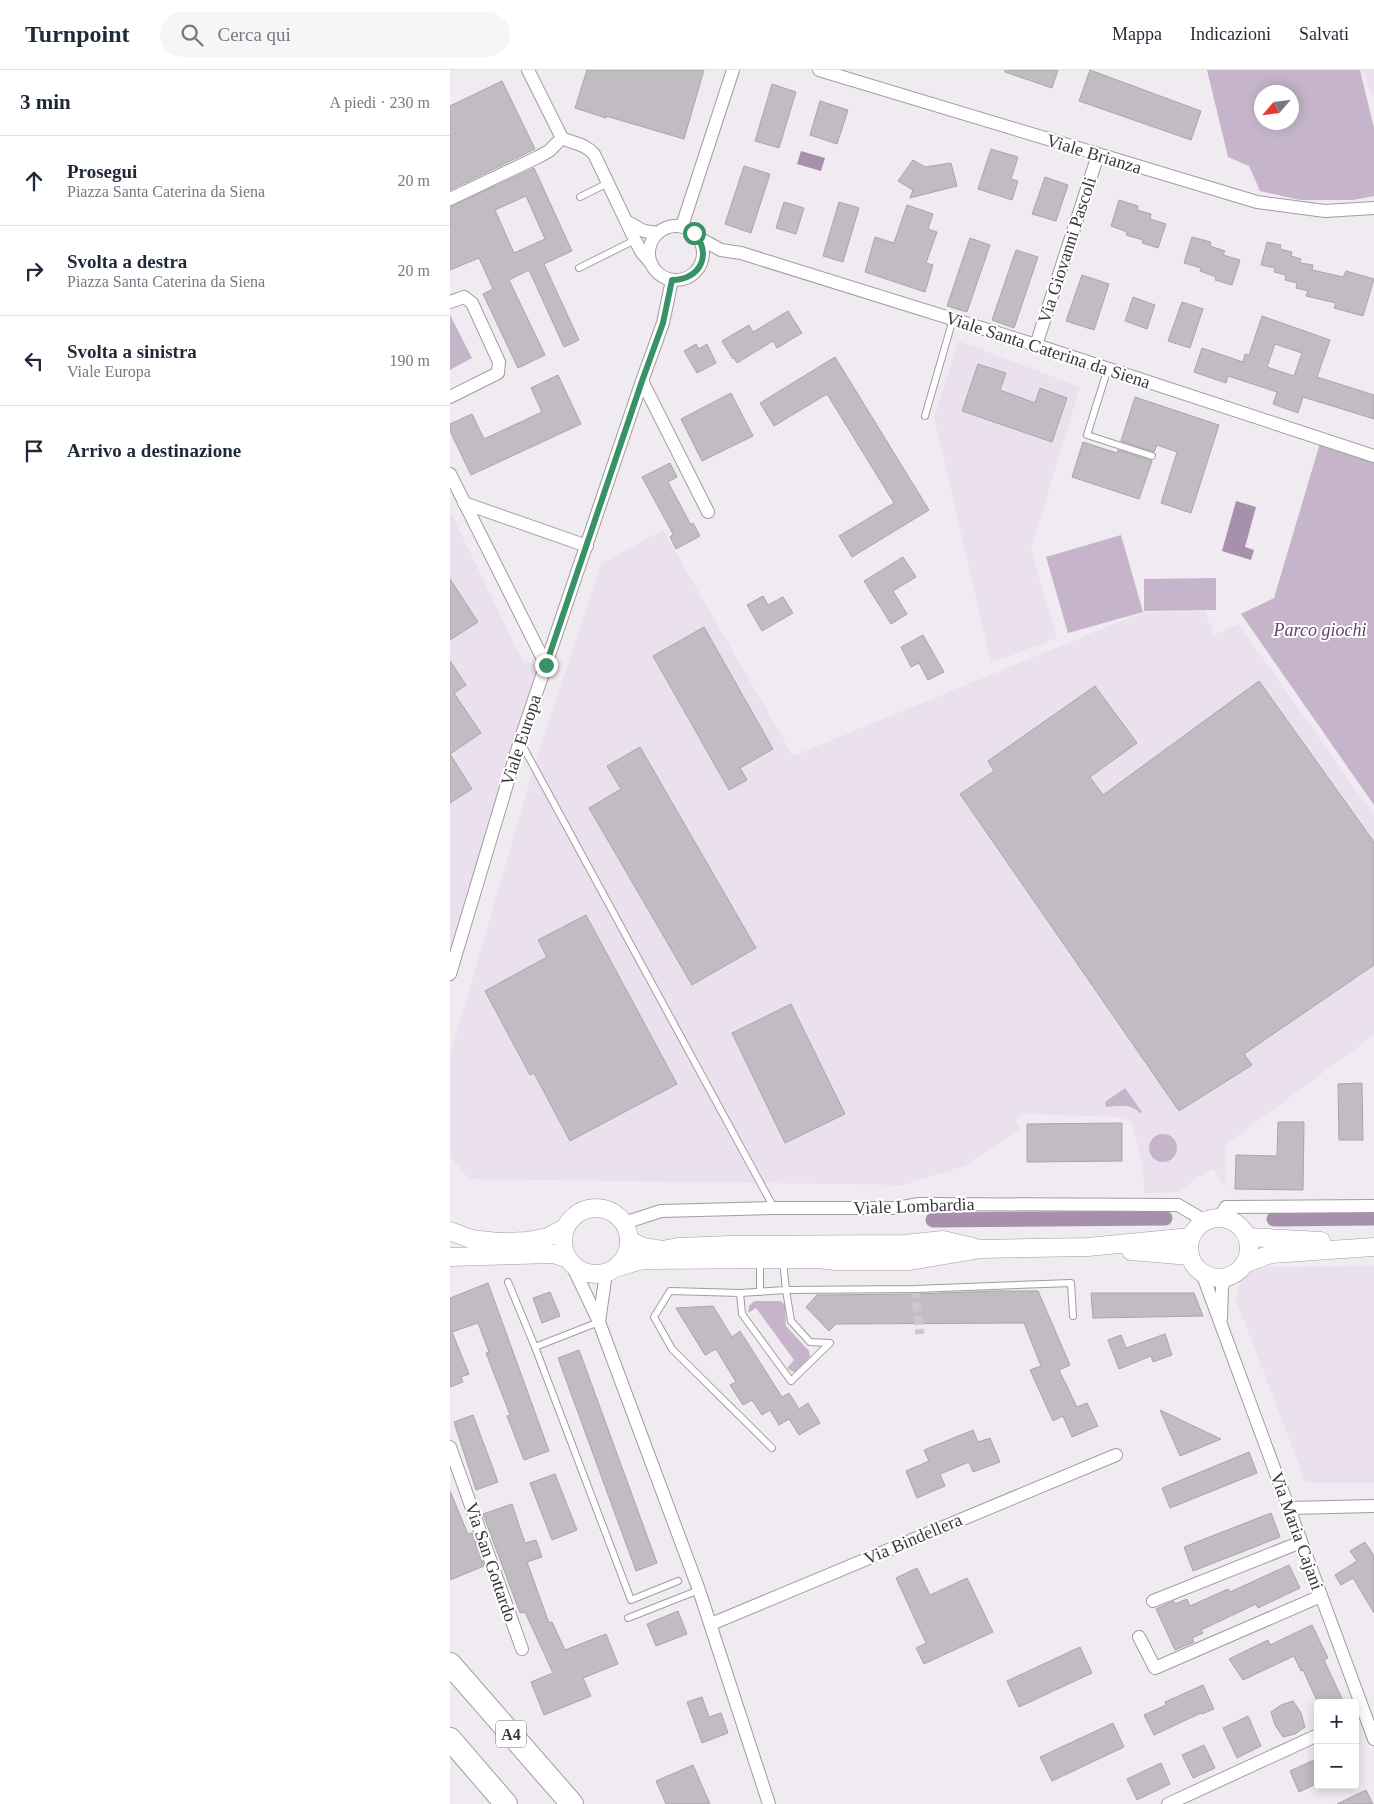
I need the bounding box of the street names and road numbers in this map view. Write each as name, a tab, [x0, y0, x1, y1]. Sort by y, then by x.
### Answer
street label: Viale Brianza	[1044, 130, 1144, 178]
street label: Via Giovanni Pascoli	[1034, 174, 1100, 326]
street label: Viale Santa Caterina da Siena	[943, 307, 1153, 393]
street label: Viale Europa	[497, 692, 545, 788]
street label: Viale Lombardia	[853, 1194, 975, 1218]
street label: Via Maria Cajani	[1266, 1469, 1328, 1593]
street label: Via San Gottardo	[461, 1500, 521, 1624]
street label: Via Bindellera	[861, 1509, 965, 1569]
road number: A4	[496, 1720, 526, 1748]

